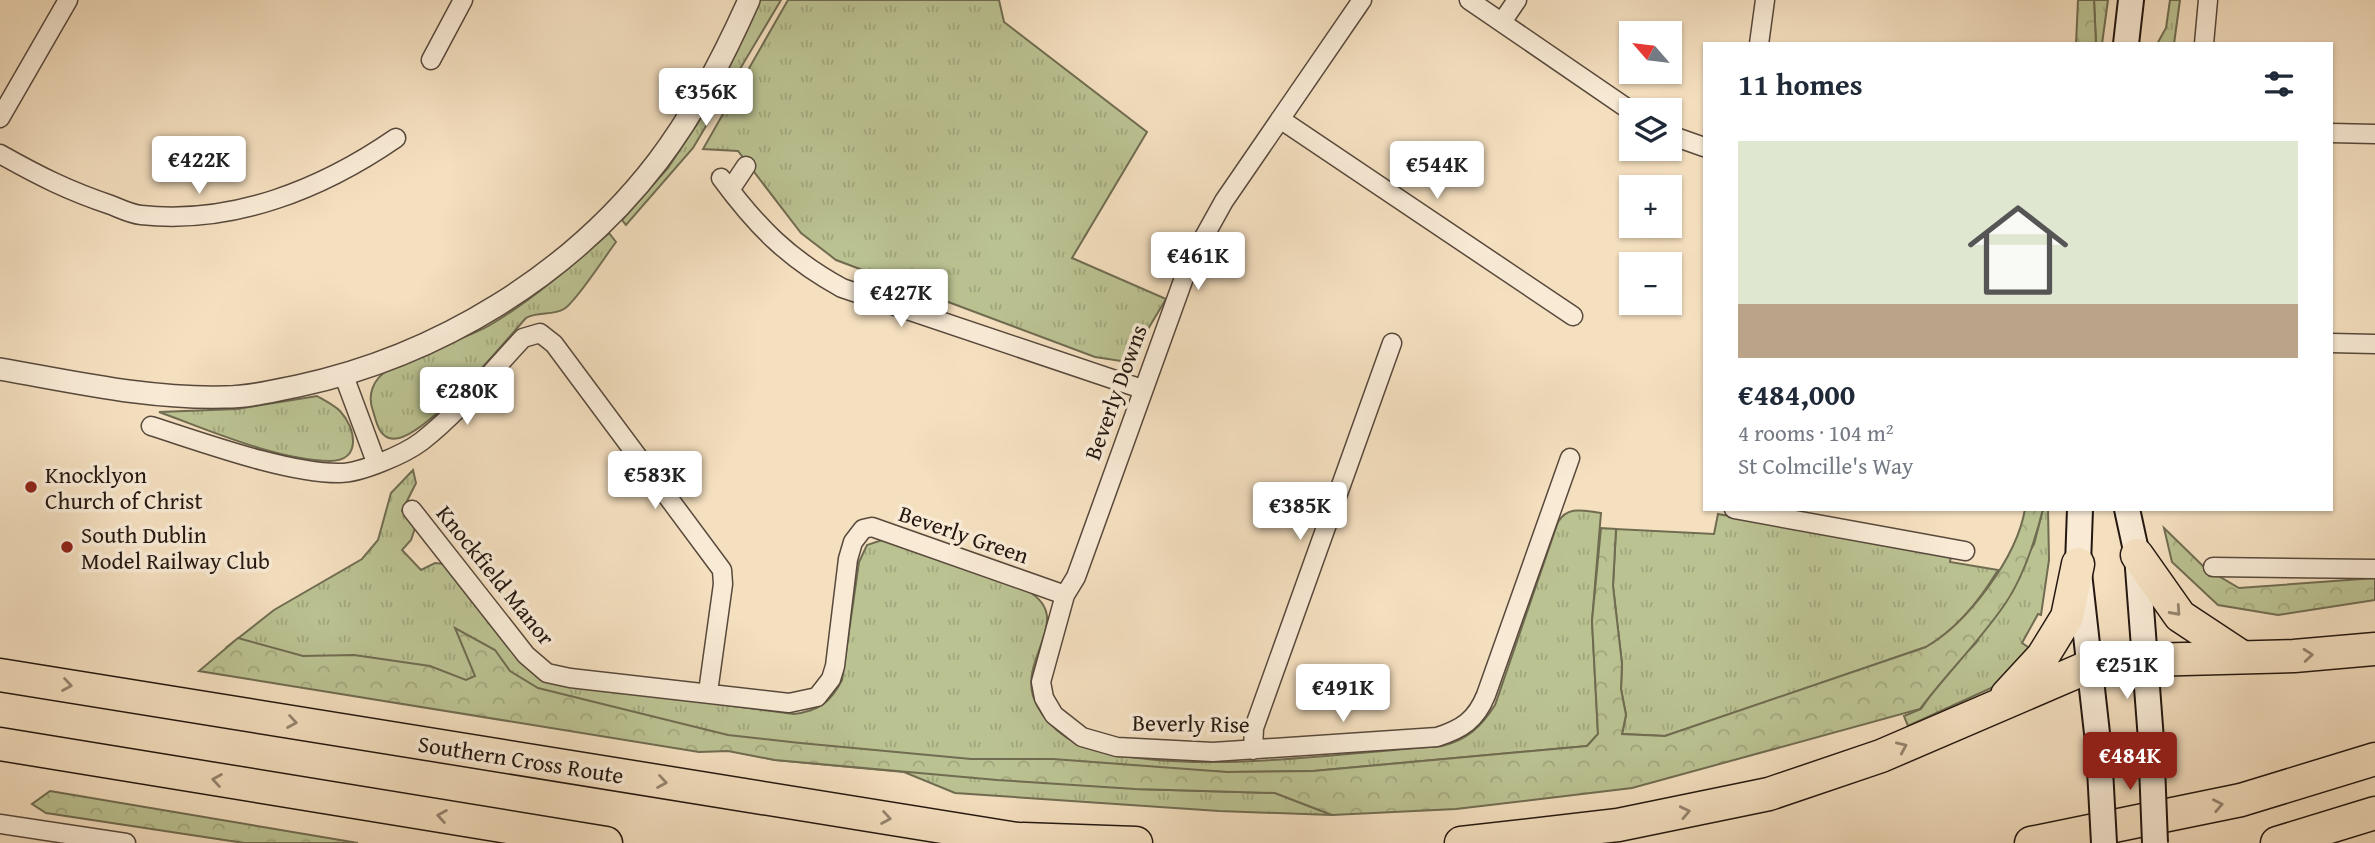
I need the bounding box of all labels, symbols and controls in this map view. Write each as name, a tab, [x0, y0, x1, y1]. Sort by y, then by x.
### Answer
north arrow	[1619, 21, 1682, 84]
map controls	[1619, 21, 1682, 315]
text: 11 homes	[1738, 62, 1863, 106]
icon: filters	[2260, 65, 2298, 103]
pin: €356K	[657, 68, 755, 128]
text: €356K	[675, 74, 737, 107]
button: layers	[1619, 98, 1682, 161]
pin: €422K	[150, 136, 248, 196]
text: €422K	[168, 142, 230, 175]
pin: €544K	[1388, 142, 1486, 201]
text: €544K	[1406, 147, 1468, 180]
button: +	[1619, 175, 1682, 238]
icon: home	[1955, 187, 2081, 313]
pin: €461K	[1149, 232, 1247, 292]
text: €461K	[1167, 238, 1229, 271]
button: −	[1619, 252, 1682, 315]
pin: €427K	[852, 270, 950, 329]
text: €427K	[870, 275, 932, 308]
street label: Beverly Downs	[1075, 320, 1155, 464]
pin: €280K	[418, 368, 516, 427]
text: €484,000	[1738, 372, 1855, 416]
text: €280K	[436, 373, 498, 406]
text: 4 rooms · 104 m²	[1738, 416, 1893, 449]
text: St Colmcille's Way	[1738, 449, 1913, 482]
pin: €583K	[606, 452, 704, 511]
text: €583K	[624, 457, 686, 490]
place label: Knocklyon Church of Christ	[45, 458, 203, 517]
marker: Knocklyon Church of Christ	[23, 479, 39, 495]
pin: €385K	[1251, 482, 1349, 542]
text: €385K	[1269, 488, 1331, 521]
street label: Beverly Green	[895, 496, 1033, 572]
street label: Knockfield Manor	[429, 498, 563, 653]
place label: South Dublin Model Railway Club	[81, 518, 270, 577]
marker: South Dublin Model Railway Club	[59, 539, 75, 555]
one-way arrow	[2168, 602, 2180, 615]
pin: €251K	[2078, 642, 2176, 701]
text: €251K	[2096, 647, 2158, 680]
one-way arrow	[2303, 648, 2314, 663]
pin: €491K	[1294, 664, 1392, 724]
text: €491K	[1312, 670, 1374, 703]
one-way arrow	[61, 678, 73, 693]
street label: Beverly Rise	[1132, 705, 1250, 741]
one-way arrow	[286, 714, 298, 729]
street label: Southern Cross Route	[416, 726, 626, 792]
pin: €484K	[2081, 732, 2179, 792]
text: €484K	[2099, 738, 2161, 771]
one-way arrow	[1895, 741, 1908, 755]
one-way arrow	[211, 773, 223, 788]
one-way arrow	[656, 774, 668, 789]
one-way arrow	[2212, 798, 2224, 813]
one-way arrow	[1679, 806, 1691, 821]
one-way arrow	[436, 809, 448, 824]
one-way arrow	[880, 810, 892, 825]

